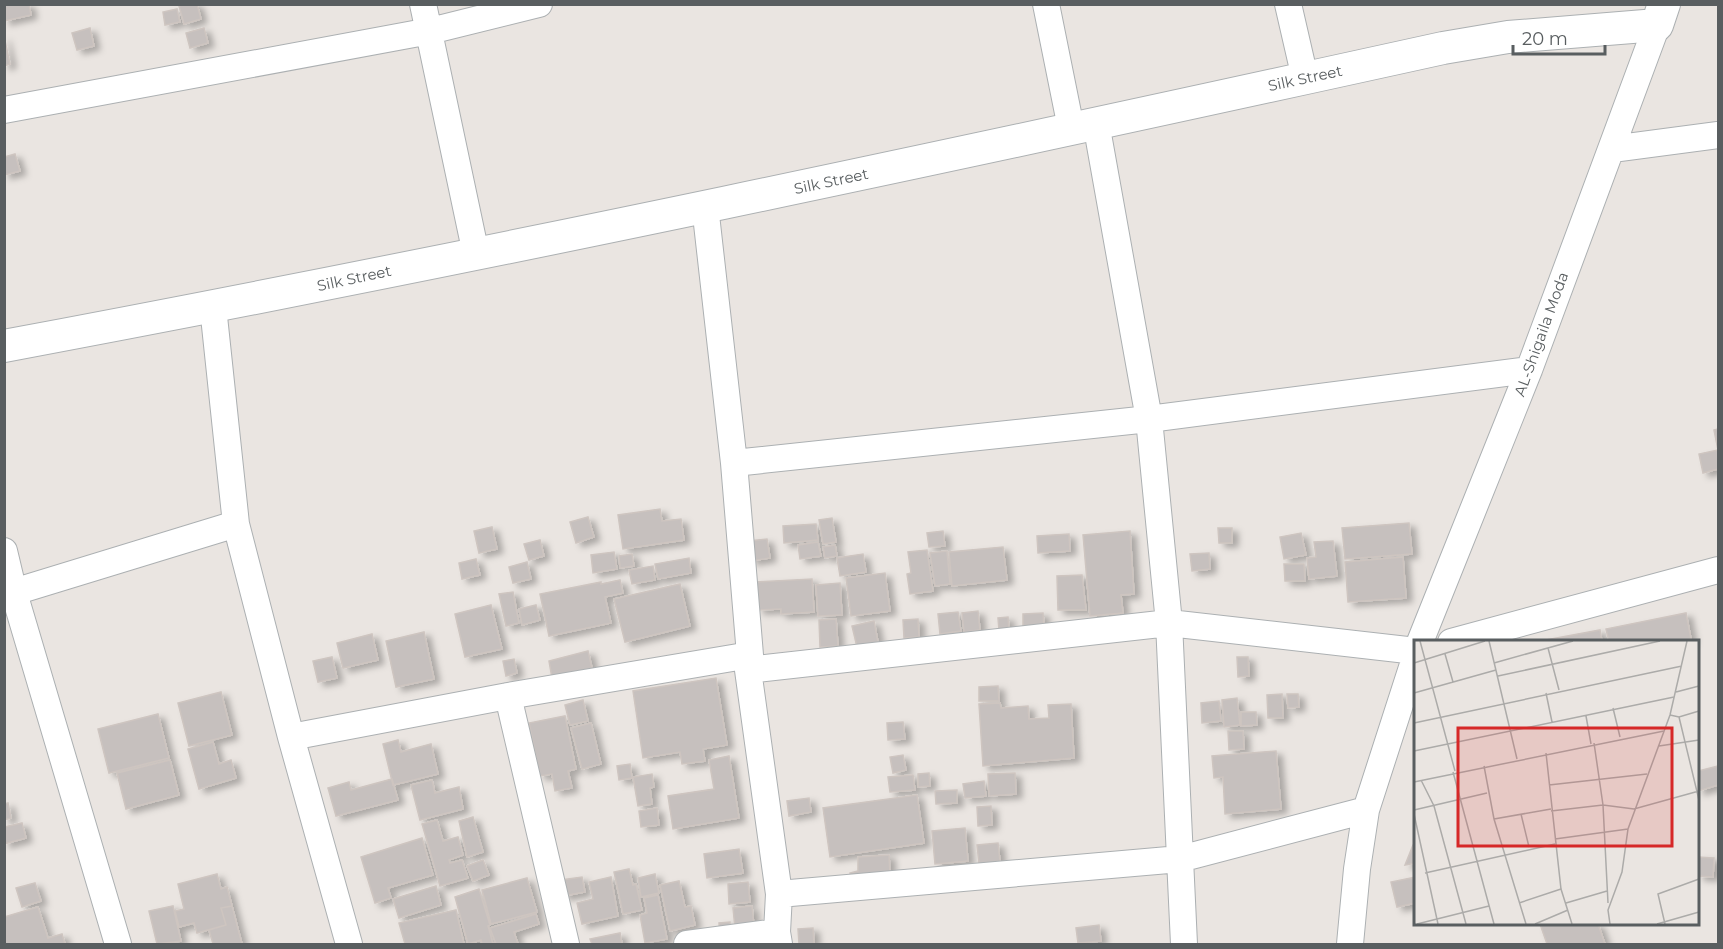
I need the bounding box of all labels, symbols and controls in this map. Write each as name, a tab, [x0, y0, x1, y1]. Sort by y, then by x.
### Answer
scale bar	[1513, 18, 1604, 56]
text: 20 m	[1522, 28, 1568, 50]
street label: Silk Street	[1266, 61, 1344, 95]
street label: Silk Street	[792, 164, 870, 198]
street label: Silk Street	[315, 261, 393, 295]
street label: AL-Shigaila Moda	[1510, 269, 1572, 399]
inset map	[1414, 640, 1699, 925]

